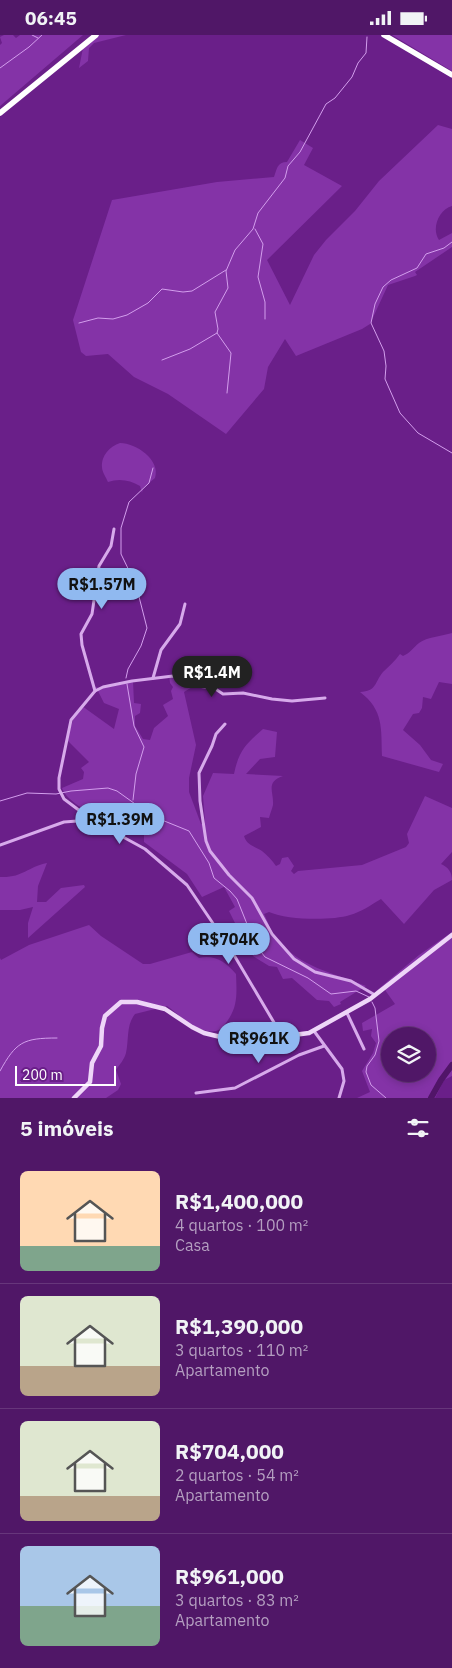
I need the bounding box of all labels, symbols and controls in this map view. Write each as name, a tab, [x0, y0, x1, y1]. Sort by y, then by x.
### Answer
text: 06:45	[25, 6, 77, 30]
pin: R$1.57M	[56, 567, 148, 610]
text: R$1.57M	[68, 574, 136, 594]
pin: R$1.4M	[171, 655, 253, 698]
text: R$1.4M	[183, 662, 241, 682]
pin: R$1.39M	[74, 803, 166, 845]
text: R$1.39M	[86, 809, 154, 829]
pin: R$704K	[188, 923, 270, 965]
text: R$704K	[199, 929, 259, 949]
pin: R$961K	[218, 1021, 300, 1064]
map controls	[381, 1027, 436, 1082]
button: layers	[381, 1027, 436, 1082]
text: R$961K	[229, 1028, 289, 1048]
scale bar	[15, 1063, 116, 1086]
text: 200 m	[22, 1066, 63, 1084]
text: 5 imóveis	[20, 1114, 114, 1142]
icon: filters	[404, 1114, 432, 1142]
text: R$1,400,000	[175, 1187, 303, 1215]
icon: home	[60, 1191, 120, 1251]
text: 4 quartos · 100 m²	[175, 1215, 308, 1235]
text: Casa	[175, 1235, 210, 1255]
text: R$1,390,000	[175, 1312, 303, 1340]
icon: home	[60, 1316, 120, 1376]
text: 3 quartos · 110 m²	[175, 1340, 308, 1360]
text: Apartamento	[175, 1360, 270, 1380]
text: R$704,000	[175, 1437, 284, 1465]
icon: home	[60, 1441, 120, 1501]
text: 2 quartos · 54 m²	[175, 1465, 299, 1485]
text: Apartamento	[175, 1485, 270, 1505]
text: R$961,000	[175, 1562, 284, 1590]
icon: home	[60, 1566, 120, 1626]
text: 3 quartos · 83 m²	[175, 1590, 299, 1610]
text: Apartamento	[175, 1610, 270, 1630]

